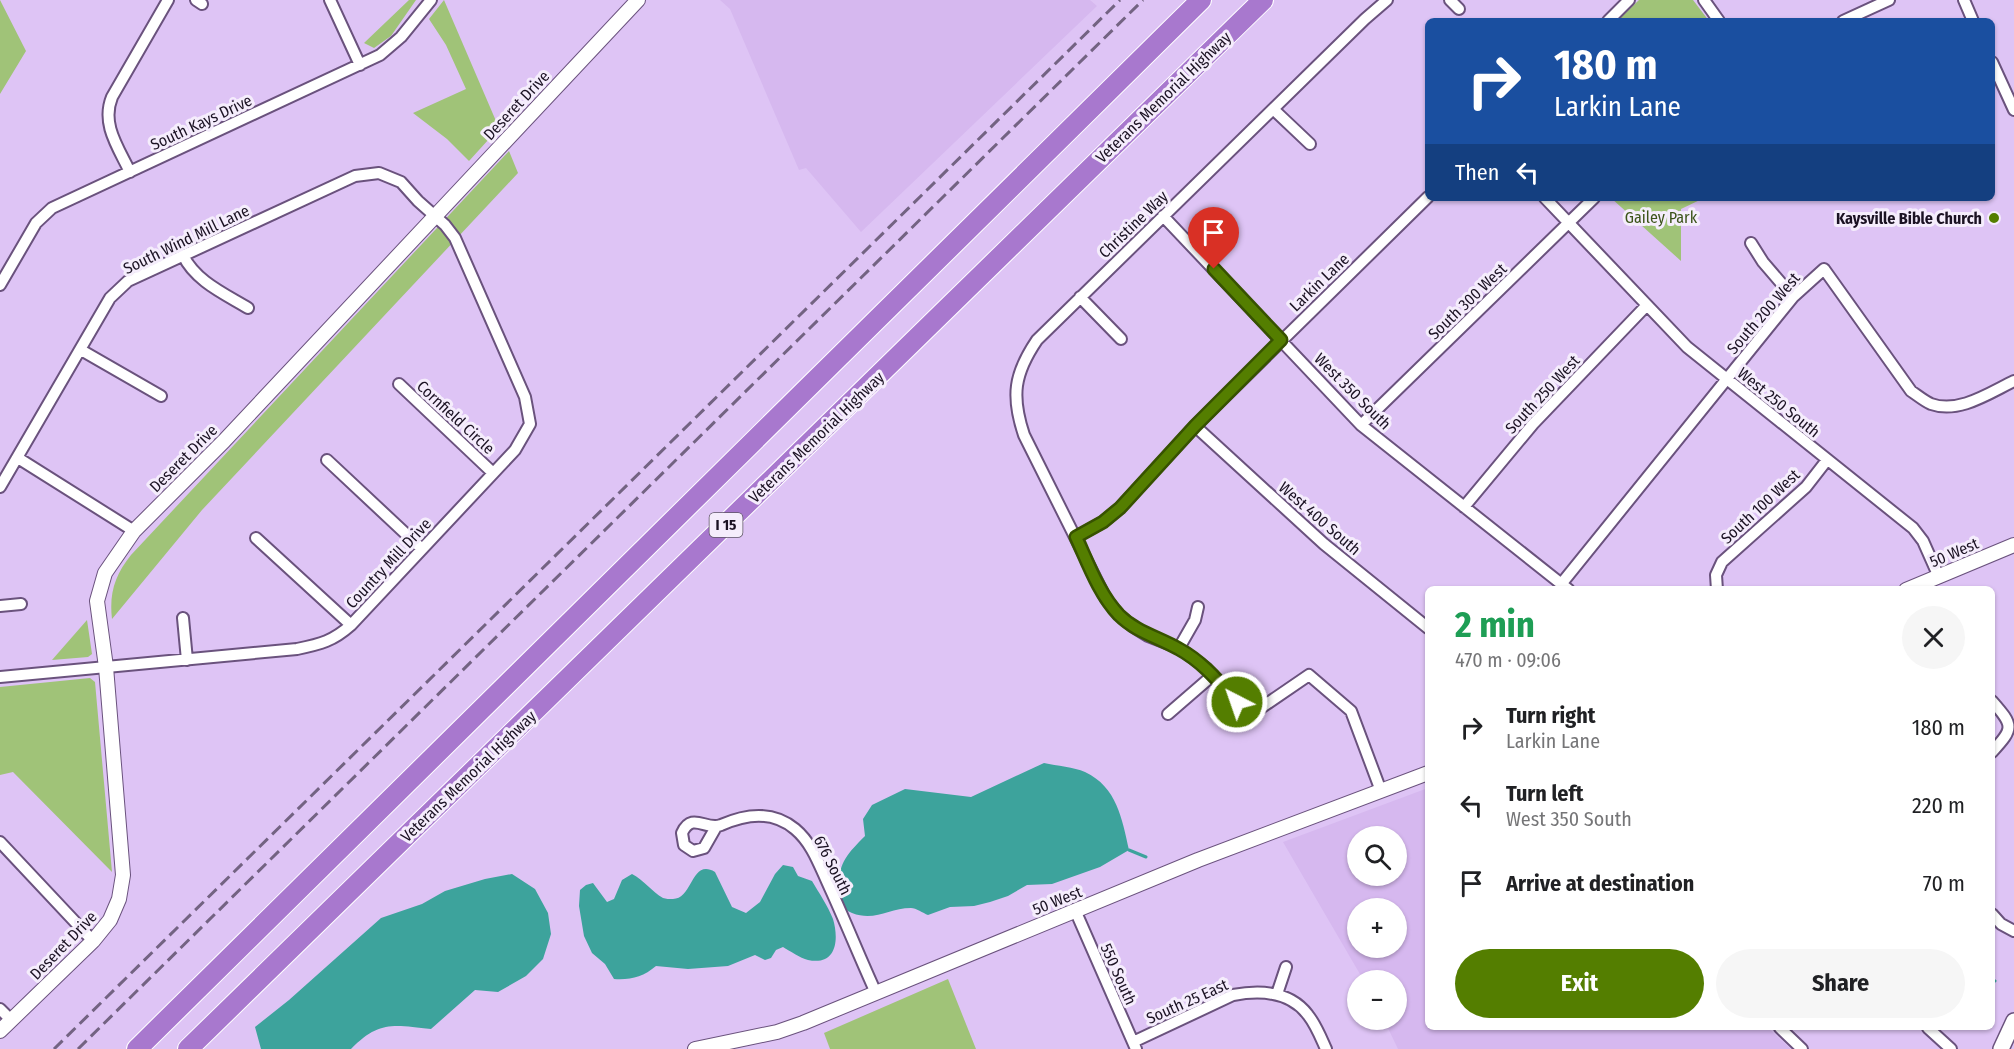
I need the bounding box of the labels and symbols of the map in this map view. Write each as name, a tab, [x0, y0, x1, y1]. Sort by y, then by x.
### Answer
street label: Veterans Memorial Highway	[1092, 27, 1235, 167]
street label: Deseret Drive	[479, 67, 553, 144]
street label: South Kays Drive	[148, 91, 255, 154]
street label: Christine Way	[1095, 186, 1172, 262]
street label: South Wind Mill Lane	[120, 201, 252, 278]
pin	[1188, 207, 1239, 269]
park label: Gailey Park	[1625, 208, 1698, 227]
place label: Kaysville Bible Church	[1836, 209, 1982, 228]
marker: Kaysville Bible Church	[1987, 211, 2001, 225]
street label: Larkin Lane	[1286, 249, 1353, 315]
street label: South 300 West	[1424, 259, 1511, 343]
street label: South 200 West	[1723, 268, 1804, 358]
street label: West 350 South	[1310, 349, 1395, 434]
street label: South 250 West	[1501, 351, 1584, 438]
street label: West 250 South	[1734, 363, 1824, 441]
street label: Veterans Memorial Highway	[745, 367, 888, 507]
street label: Cornfield Circle	[413, 377, 498, 458]
street label: Deseret Drive	[146, 421, 221, 496]
street label: South 100 West	[1717, 465, 1804, 548]
street label: West 400 South	[1275, 478, 1364, 559]
road number: I 15	[710, 513, 742, 537]
street label: Country Mill Drive	[342, 514, 435, 612]
street label: 50 West	[1927, 533, 1982, 571]
position arrow	[1205, 670, 1269, 734]
street label: Veterans Memorial Highway	[397, 706, 540, 846]
street label: 676 South	[810, 832, 856, 898]
street label: 50 West	[1030, 882, 1085, 919]
street label: Deseret Drive	[26, 907, 101, 984]
street label: 550 South	[1097, 941, 1140, 1008]
street label: South 25 East	[1143, 975, 1232, 1028]

